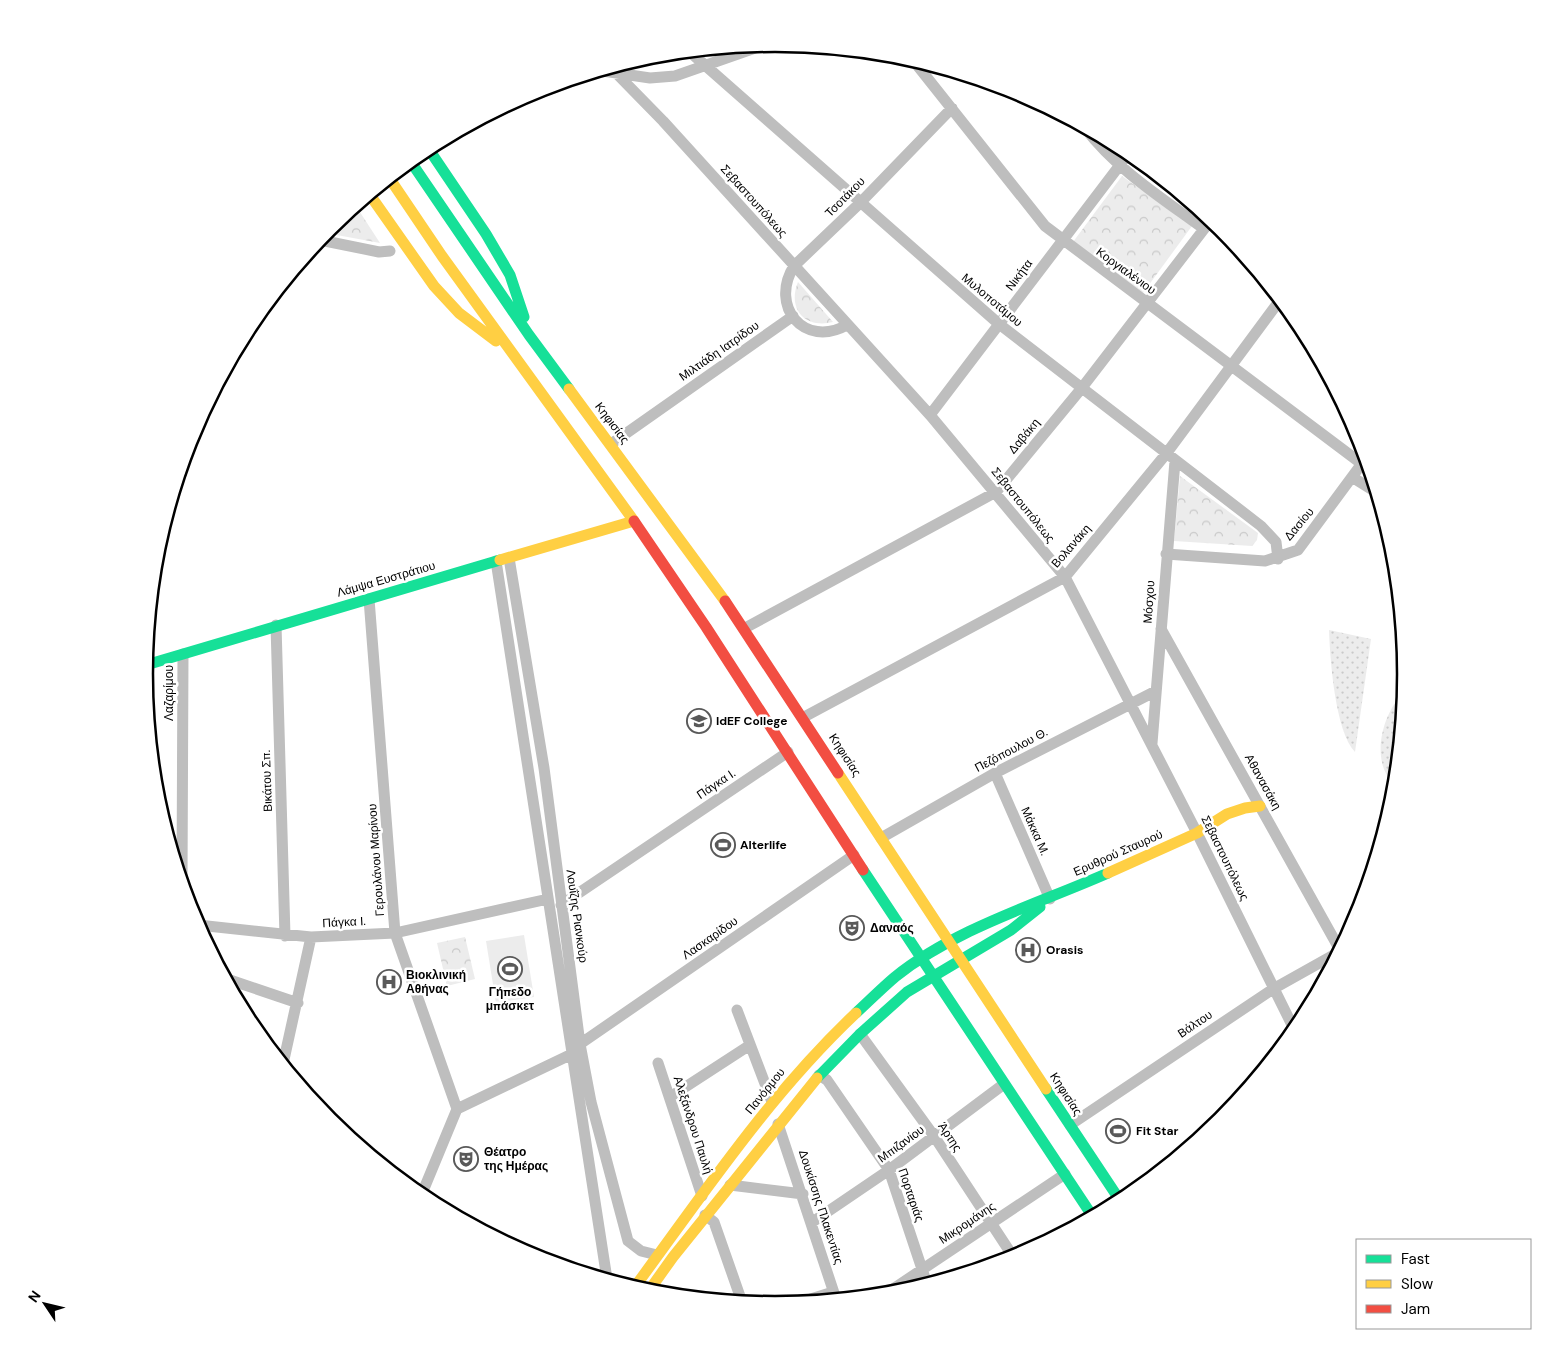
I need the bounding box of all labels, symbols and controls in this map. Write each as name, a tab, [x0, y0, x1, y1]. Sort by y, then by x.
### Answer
street label: Σεβαστουπόλεως	[717, 161, 791, 241]
street label: Τσοτάκου	[821, 173, 869, 221]
street label: Κοργιαλένιου	[1093, 244, 1159, 298]
street label: Νικήτα	[1002, 256, 1036, 294]
street label: Μυλοποτάμου	[958, 270, 1026, 330]
street label: Μιλτιάδη Ιατρίδου	[676, 317, 762, 385]
street label: Κηφισίας	[591, 399, 633, 447]
street label: Δαβάκη	[1005, 415, 1043, 457]
street label: Σεβαστουπόλεως	[988, 464, 1058, 546]
street label: Δασίου	[1281, 504, 1317, 544]
street label: Βολανάκη	[1048, 521, 1094, 571]
street label: Λάμψα Ευστράτιου	[335, 557, 437, 601]
street label: Μόσχου	[1140, 580, 1158, 624]
street label: Λαζαρίμου	[161, 665, 177, 721]
school or university icon: IdEF College	[686, 708, 712, 734]
place label: IdEF College	[716, 713, 787, 729]
street label: Πεζόπουλου Θ.	[972, 724, 1050, 776]
street label: Κηφισίας	[825, 731, 865, 780]
street label: Βικάτου Σπ.	[258, 750, 276, 812]
street label: Αθανασάκη	[1241, 751, 1285, 813]
street label: Πάγκα Ι.	[694, 765, 738, 803]
street label: Γερουλάνου Μαρίνου	[364, 803, 388, 917]
street label: Μάκκα Μ.	[1017, 804, 1053, 858]
street label: Σεβαστουπόλεως	[1198, 813, 1253, 903]
street label: Ερυθρού Σταυρού	[1071, 826, 1165, 880]
sports icon: Alterlife	[710, 832, 736, 858]
place label: Alterlife	[740, 837, 787, 853]
street label: Λουΐζης Ριανκούρ	[563, 868, 591, 964]
street label: Πάγκα Ι.	[322, 913, 366, 931]
street label: Λασκαρίδου	[679, 913, 741, 963]
theatre icon: Δαναός	[839, 915, 865, 941]
place label: Δαναός	[870, 920, 914, 936]
hospital icon: Orasis	[1015, 937, 1041, 963]
place label: Orasis	[1046, 942, 1083, 958]
sports icon: Γήπεδο μπάσκετ	[497, 956, 523, 982]
place label: Βιοκλινική Αθήνας	[406, 967, 466, 997]
hospital icon: Βιοκλινική Αθήνας	[376, 969, 402, 995]
place label: Γήπεδο μπάσκετ	[486, 984, 535, 1014]
street label: Βάλτου	[1174, 1007, 1216, 1041]
street label: Πανόρμου	[741, 1064, 789, 1118]
street label: Κηφισίας	[1046, 1070, 1086, 1119]
street label: Αλεξάνδρου Παυλή	[670, 1074, 716, 1176]
sports icon: Fit Star	[1105, 1118, 1131, 1144]
street label: Άρτης	[934, 1119, 966, 1155]
street label: Μπιζανίου	[875, 1122, 927, 1166]
place label: Fit Star	[1136, 1123, 1178, 1139]
place label: Θέατρο της Ημέρας	[484, 1144, 548, 1174]
theatre icon: Θέατρο της Ημέρας	[453, 1146, 479, 1172]
street label: Δουκίσσης Πλακεντίας	[795, 1148, 847, 1266]
street label: Πορταριάς	[894, 1166, 928, 1224]
street label: Μικρομάνης	[936, 1198, 998, 1248]
legend	[1356, 1239, 1531, 1329]
text: Fast	[1401, 1249, 1430, 1269]
text: Slow	[1401, 1274, 1434, 1294]
north arrow	[20, 1279, 70, 1329]
text: N	[24, 1287, 45, 1306]
text: Jam	[1401, 1299, 1430, 1319]

